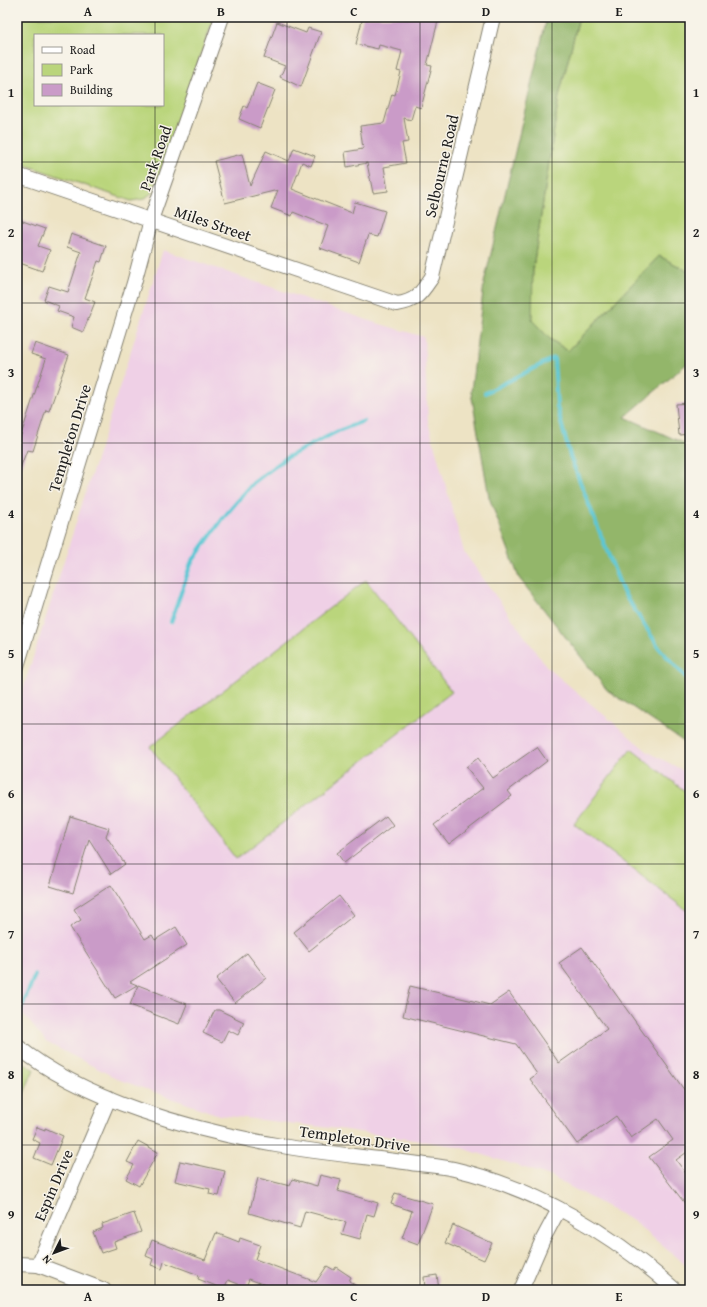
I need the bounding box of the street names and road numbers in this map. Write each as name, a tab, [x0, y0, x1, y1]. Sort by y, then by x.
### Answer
street label: Selbourne Road	[417, 112, 465, 220]
street label: Park Road	[133, 122, 178, 194]
street label: Miles Street	[171, 199, 255, 247]
street label: Templeton Drive	[41, 381, 97, 495]
street label: Templeton Drive	[298, 1118, 412, 1158]
street label: Espin Drive	[27, 1145, 79, 1225]

